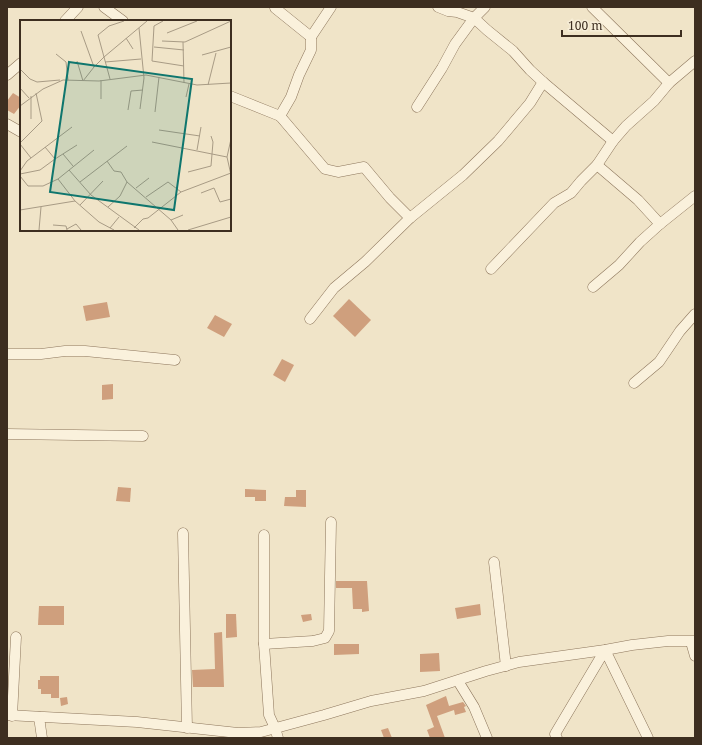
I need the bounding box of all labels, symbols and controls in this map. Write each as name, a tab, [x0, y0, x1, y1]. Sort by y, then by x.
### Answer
scale bar	[562, 12, 681, 38]
text: 100 m	[568, 17, 603, 34]
inset map	[20, 20, 231, 231]

